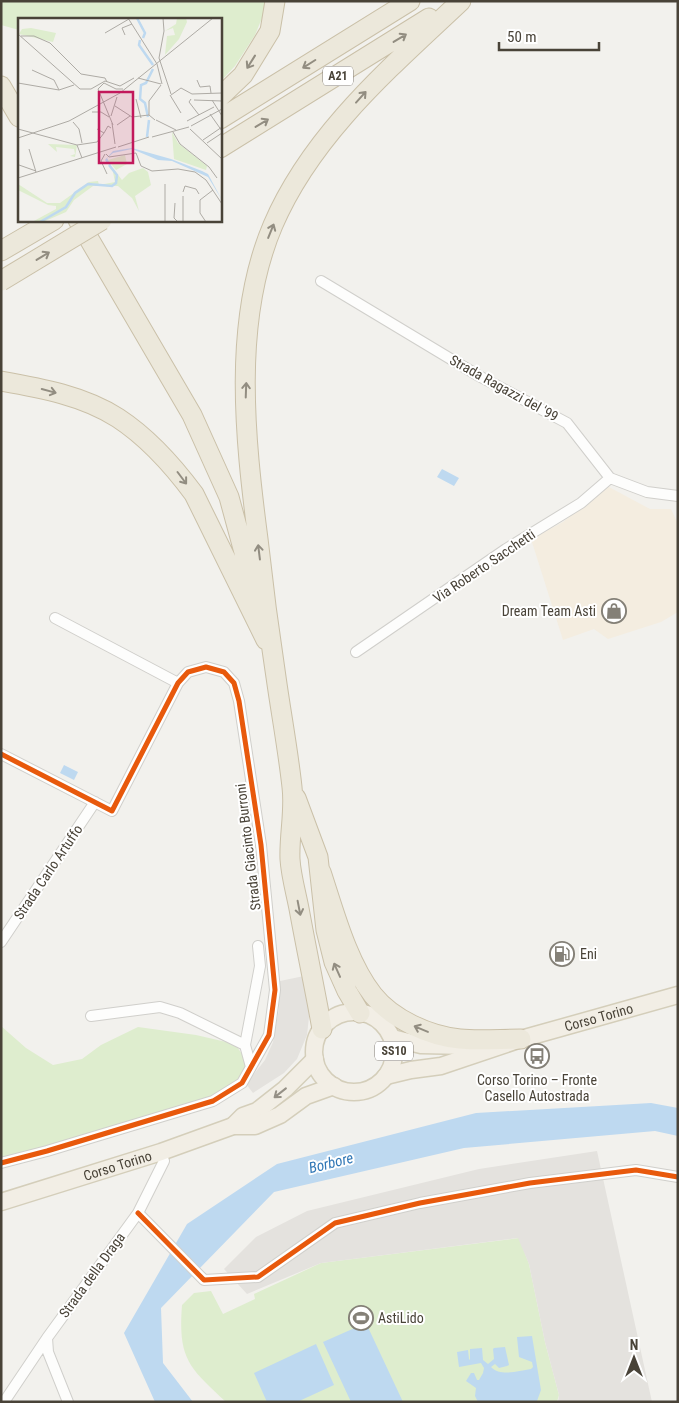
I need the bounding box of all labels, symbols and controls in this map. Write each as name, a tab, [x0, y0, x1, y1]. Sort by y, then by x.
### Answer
inset map	[18, 18, 221, 221]
scale bar	[499, 20, 599, 52]
text: 50 m	[507, 28, 537, 46]
one-way arrow	[393, 32, 407, 42]
one-way arrow	[246, 54, 256, 68]
one-way arrow	[303, 59, 317, 69]
road number: A21	[323, 66, 353, 85]
one-way arrow	[355, 90, 367, 103]
one-way arrow	[254, 117, 268, 127]
one-way arrow	[267, 224, 276, 239]
one-way arrow	[36, 250, 50, 261]
street label: Strada Ragazzi del '99	[447, 352, 561, 424]
one-way arrow	[241, 383, 250, 399]
one-way arrow	[40, 386, 56, 396]
one-way arrow	[176, 471, 187, 484]
street label: Via Roberto Sacchetti	[430, 526, 538, 606]
one-way arrow	[254, 544, 264, 560]
shop icon: Dream Team Asti	[601, 598, 627, 624]
place label: Dream Team Asti	[502, 603, 596, 619]
street label: Strada Giacinto Burroni	[232, 783, 264, 911]
street label: Strada Carlo Artuffo	[10, 822, 86, 922]
one-way arrow	[295, 899, 304, 915]
fuel station icon: Eni	[549, 941, 575, 967]
place label: Eni	[580, 946, 597, 962]
one-way arrow	[332, 963, 342, 978]
street label: Corso Torino	[562, 1000, 635, 1034]
one-way arrow	[414, 1023, 429, 1033]
road number: SS10	[375, 1042, 413, 1060]
bus stop icon: Corso Torino – Fronte Casello Autostrada	[524, 1043, 550, 1069]
place label: Corso Torino – Fronte Casello Autostrada	[477, 1072, 598, 1104]
one-way arrow	[273, 1088, 287, 1098]
street label: Corso Torino	[81, 1147, 154, 1184]
water label: Borbore	[307, 1149, 355, 1177]
street label: Strada della Draga	[56, 1229, 128, 1321]
sports icon: AstiLido	[348, 1305, 374, 1331]
place label: AstiLido	[378, 1310, 424, 1326]
north arrow	[609, 1333, 659, 1383]
text: N	[630, 1337, 638, 1353]

